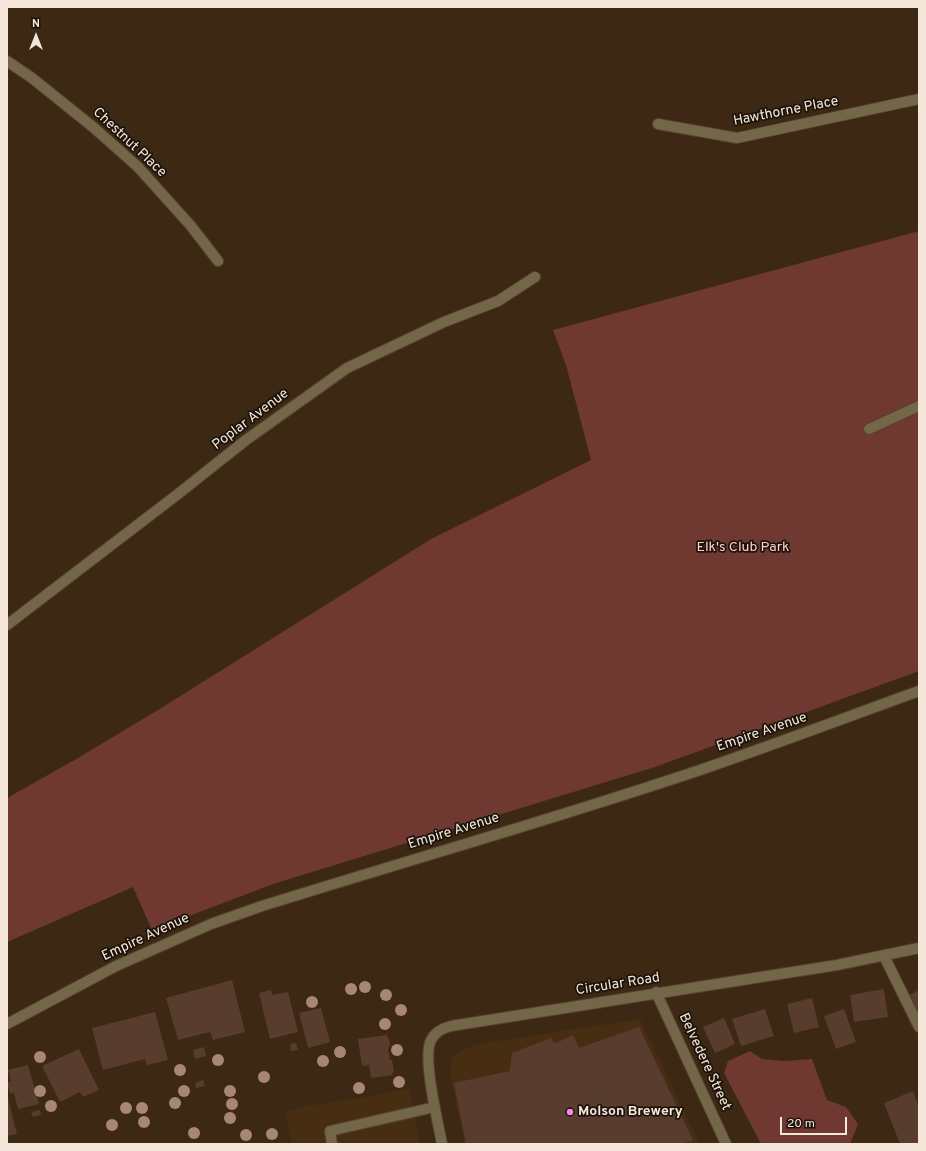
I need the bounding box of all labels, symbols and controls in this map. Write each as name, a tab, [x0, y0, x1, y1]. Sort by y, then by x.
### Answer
north arrow	[16, 16, 56, 56]
text: N	[32, 17, 40, 31]
street label: Hawthorne Place	[732, 94, 840, 130]
street label: Chestnut Place	[89, 105, 169, 181]
street label: Poplar Avenue	[210, 386, 292, 454]
park label: Elk's Club Park	[696, 540, 790, 556]
street label: Empire Avenue	[715, 710, 809, 756]
street label: Empire Avenue	[406, 810, 502, 854]
street label: Empire Avenue	[100, 910, 192, 966]
street label: Circular Road	[575, 970, 661, 1000]
street label: Belvedere Street	[674, 1011, 734, 1113]
place label: Molson Brewery	[578, 1104, 683, 1120]
marker: Molson Brewery	[565, 1107, 575, 1117]
scale bar	[782, 1109, 849, 1135]
text: 20 m	[787, 1116, 815, 1132]

